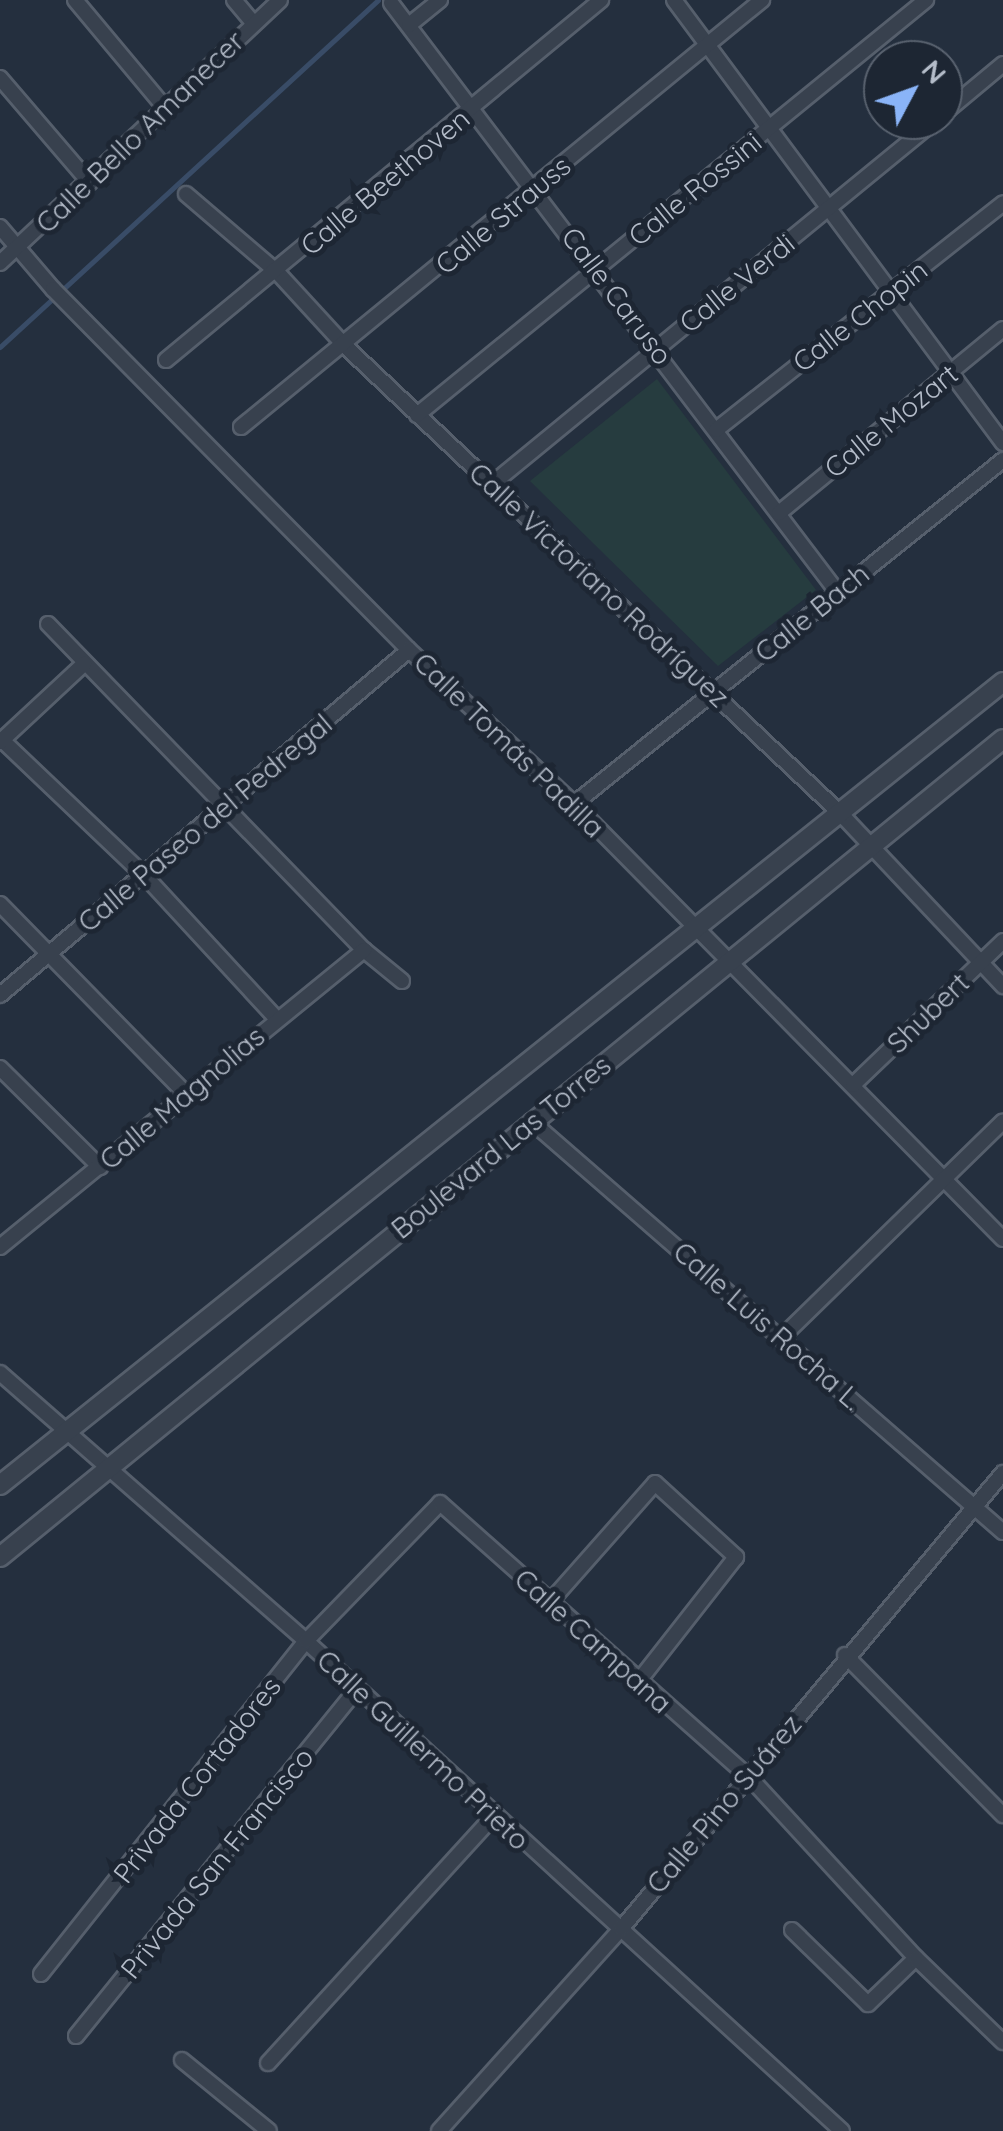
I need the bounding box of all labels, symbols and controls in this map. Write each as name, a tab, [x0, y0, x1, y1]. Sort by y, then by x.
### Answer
street label: Calle Bello Amanecer	[29, 24, 251, 240]
north arrow	[863, 40, 963, 140]
text: N	[915, 52, 954, 91]
street label: Calle Beethoven	[294, 102, 476, 262]
street label: Calle Rossini	[622, 125, 768, 253]
street label: Calle Strauss	[429, 149, 577, 281]
street label: Calle Caruso	[554, 221, 680, 371]
street label: Calle Verdi	[673, 226, 801, 340]
street label: Calle Chopin	[786, 253, 934, 379]
street label: Calle Mozart	[818, 357, 964, 485]
street label: Calle Victoriano Rodríguez	[462, 456, 736, 714]
street label: Calle Bach	[748, 557, 876, 669]
street label: Calle Tomás Padilla	[407, 646, 611, 844]
street label: Calle Paseo del Pedregal	[71, 707, 339, 939]
street label: Shubert	[880, 966, 976, 1060]
street label: Calle Magnolias	[93, 1019, 271, 1177]
street label: Boulevard Las Torres	[385, 1048, 617, 1246]
street label: Calle Luis Rocha L.	[667, 1235, 869, 1417]
street label: Calle Campana	[508, 1562, 678, 1720]
street label: Calle Guillermo Prieto	[310, 1643, 536, 1857]
street label: Privada Cortadores	[106, 1670, 288, 1890]
street label: Calle Pino Suárez	[640, 1708, 808, 1900]
street label: Privada San Francisco	[113, 1741, 321, 1985]

